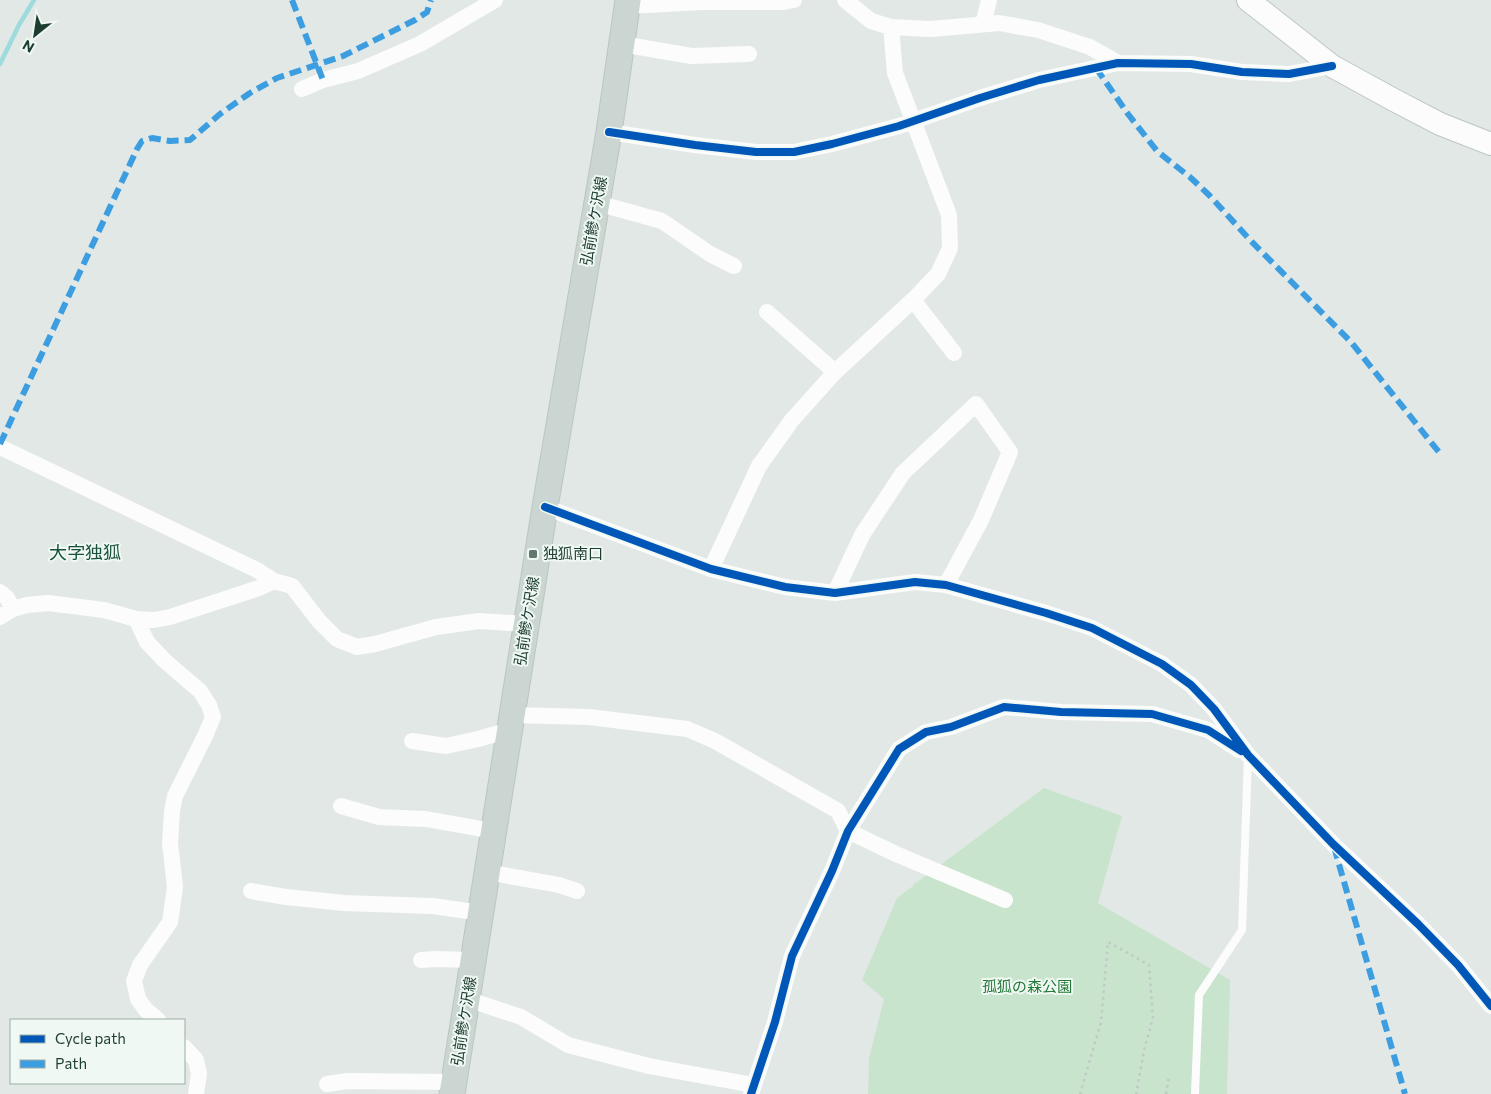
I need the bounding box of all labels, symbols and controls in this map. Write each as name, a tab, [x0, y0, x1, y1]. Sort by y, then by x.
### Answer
north arrow	[10, 10, 60, 60]
text: N	[19, 37, 37, 57]
street label: 弘前鰺ケ沢線	[576, 175, 610, 267]
district label: 大字独狐	[49, 541, 121, 563]
place label: 独狐南口	[543, 544, 603, 562]
marker: 独狐南口	[527, 548, 539, 560]
street label: 弘前鰺ケ沢線	[510, 575, 542, 667]
street label: 弘前鰺ケ沢線	[447, 975, 479, 1067]
park label: 孤狐の森公園	[982, 977, 1072, 995]
legend	[10, 1019, 185, 1084]
text: Cycle path	[55, 1029, 126, 1047]
text: Path	[55, 1054, 87, 1072]

